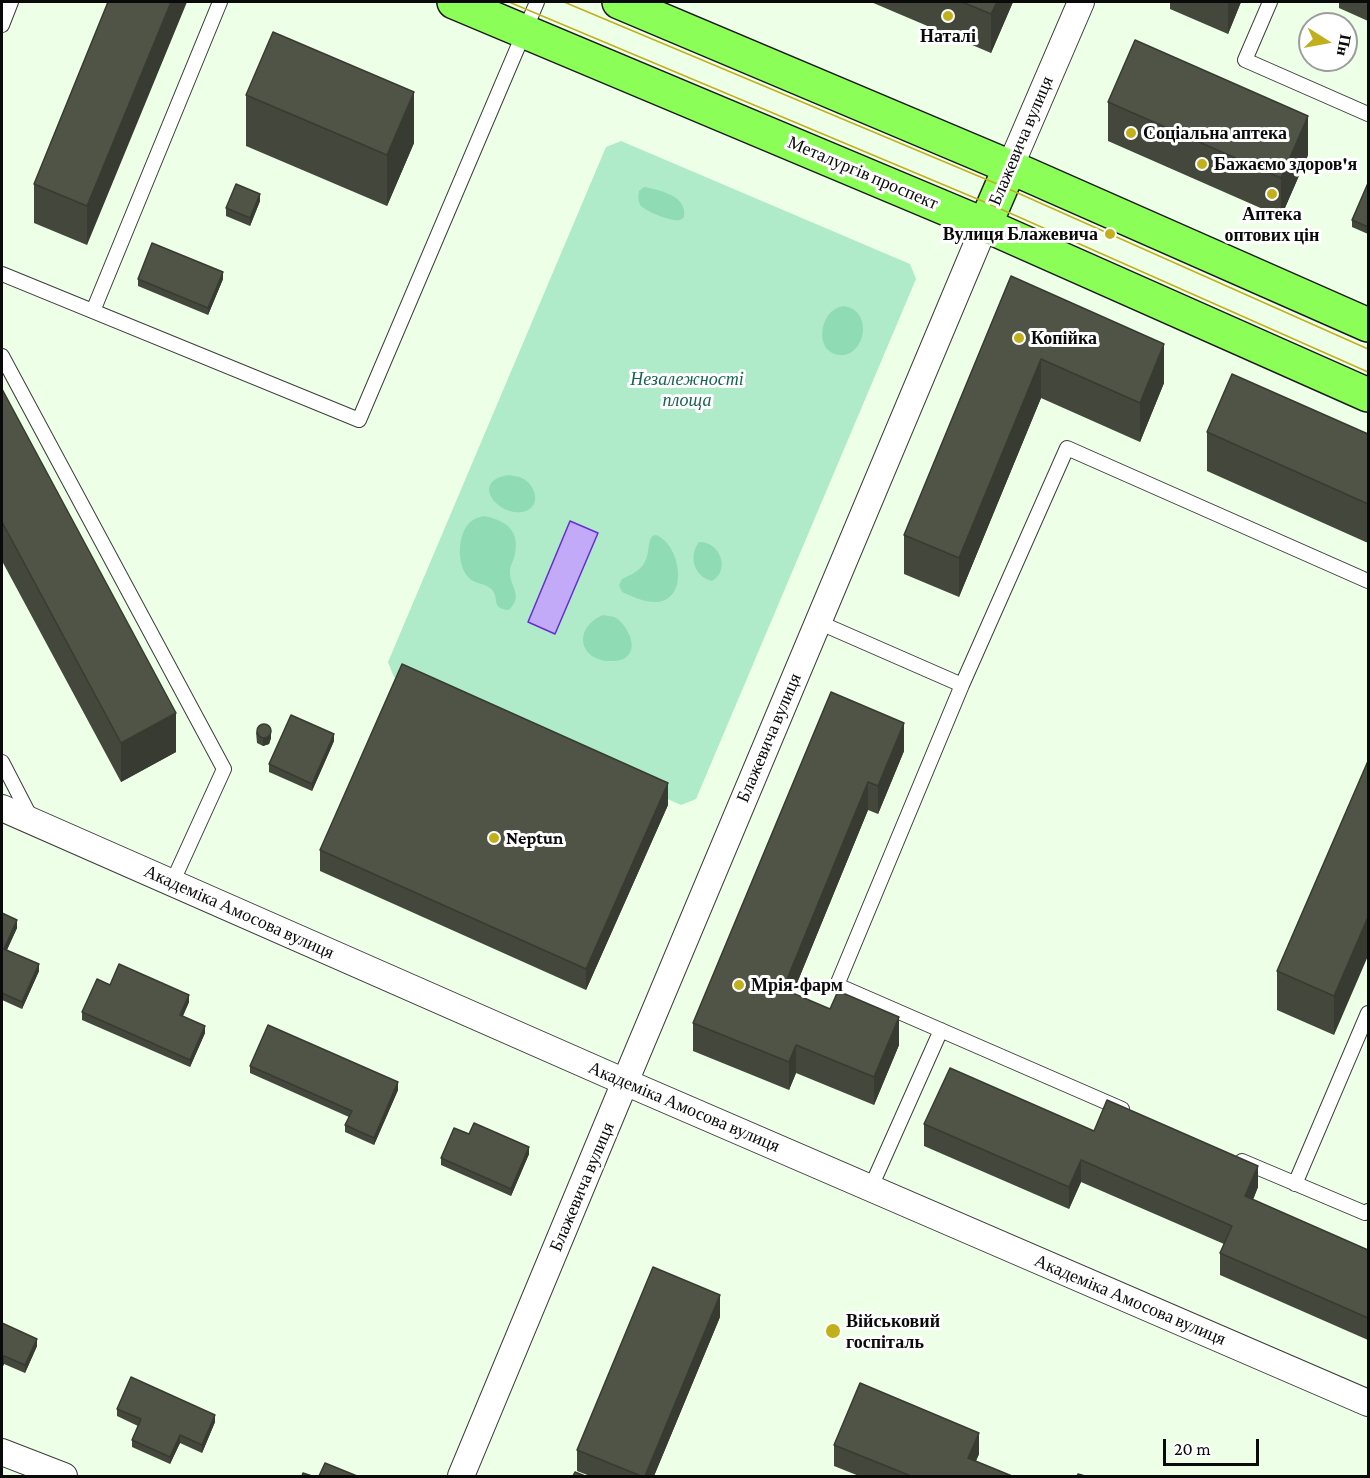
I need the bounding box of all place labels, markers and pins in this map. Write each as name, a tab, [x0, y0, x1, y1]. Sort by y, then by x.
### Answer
marker: Наталі	[941, 9, 955, 23]
place label: Наталі	[920, 25, 976, 47]
place label: Соціальна аптека	[1143, 122, 1287, 144]
marker: Соціальна аптека	[1124, 126, 1138, 140]
place label: Бажаємо здоров'я	[1214, 153, 1357, 175]
marker: Бажаємо здоров'я	[1195, 157, 1209, 171]
marker: Аптека оптових цін	[1265, 187, 1279, 201]
place label: Аптека оптових цін	[1225, 203, 1319, 246]
place label: Вулиця Блажевича	[943, 223, 1098, 245]
marker: Вулиця Блажевича	[1103, 227, 1117, 241]
place label: Копійка	[1031, 327, 1097, 349]
marker: Копійка	[1012, 331, 1026, 345]
place label: Neptun	[506, 827, 563, 849]
marker: Neptun	[487, 831, 501, 845]
place label: Мрія-фарм	[751, 974, 843, 996]
marker: Мрія-фарм	[732, 978, 746, 992]
place label: Військовий госпіталь	[846, 1310, 940, 1352]
marker: Військовий госпіталь	[824, 1322, 842, 1340]

